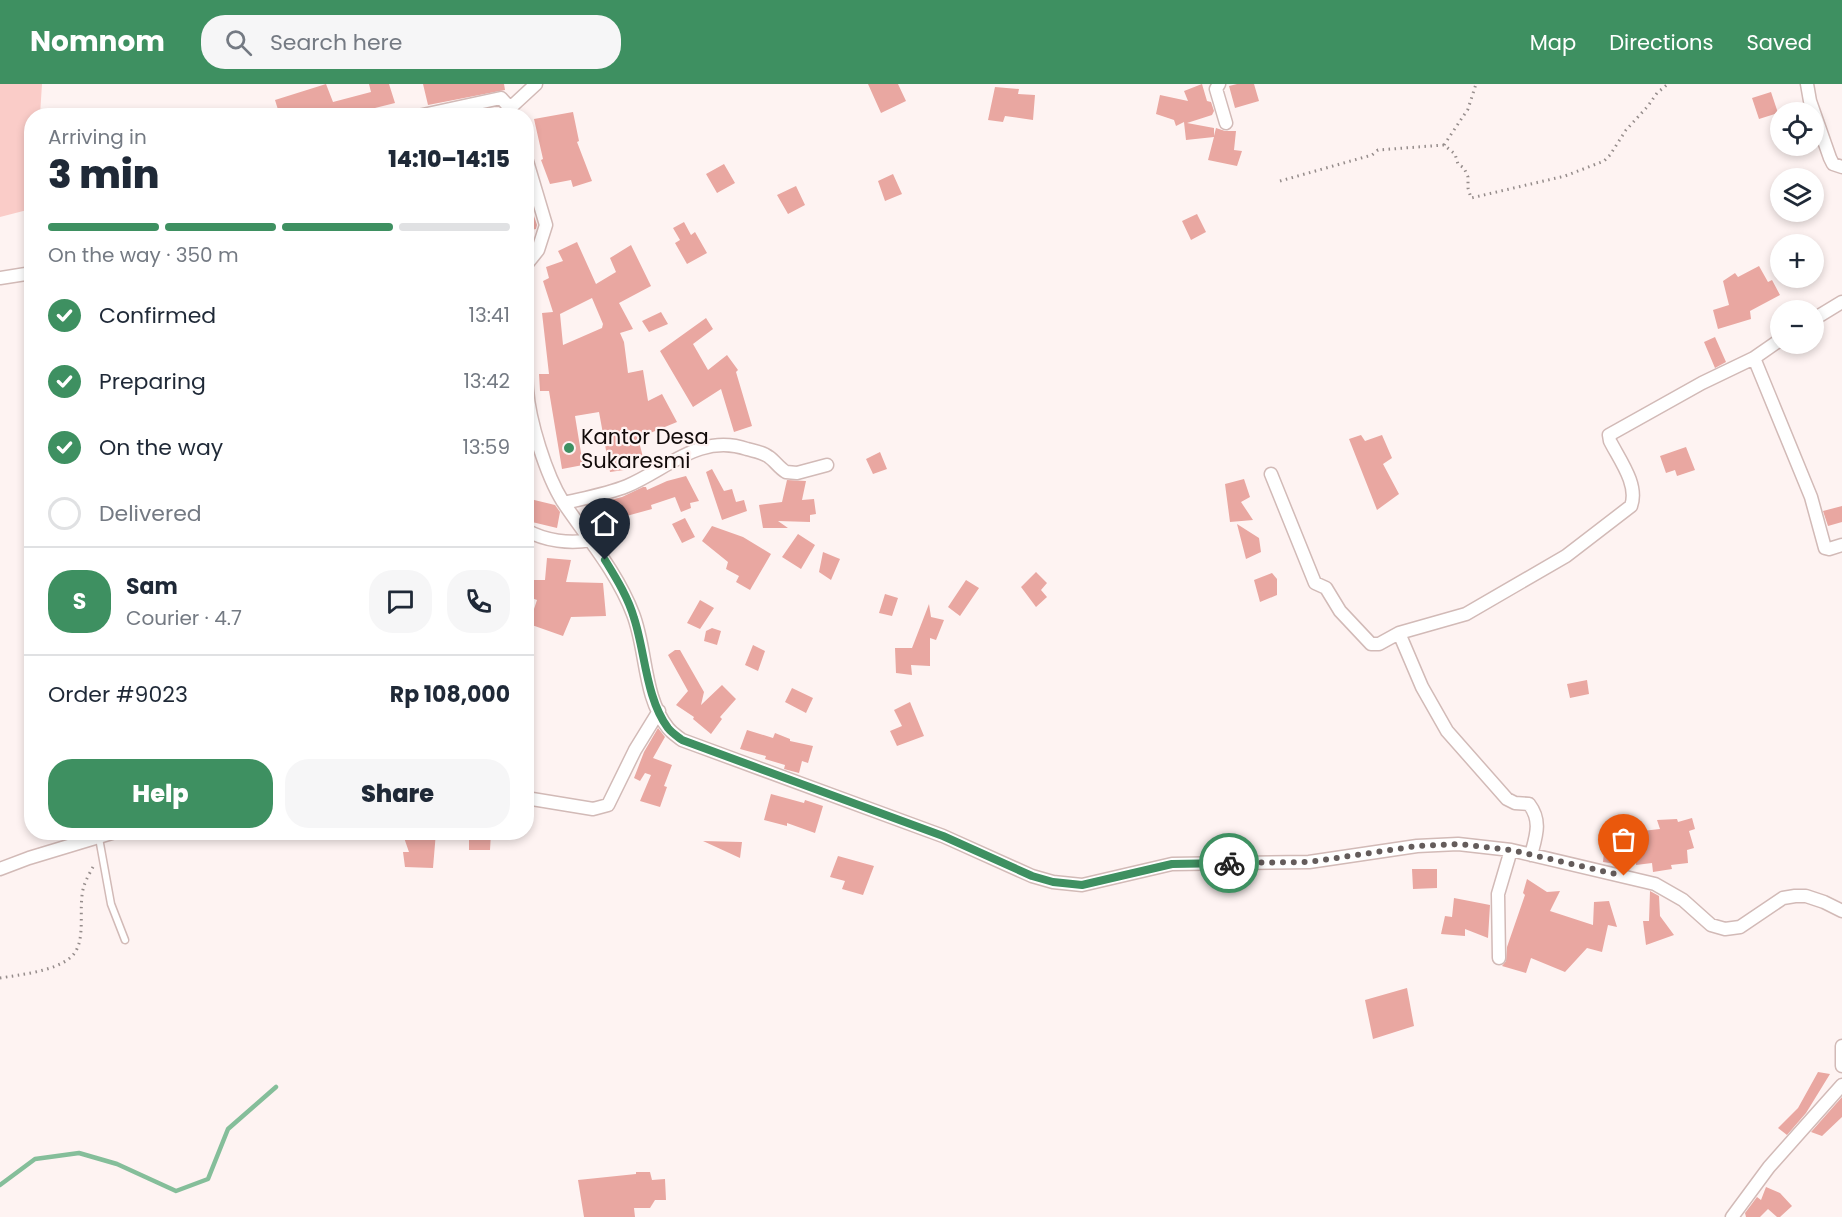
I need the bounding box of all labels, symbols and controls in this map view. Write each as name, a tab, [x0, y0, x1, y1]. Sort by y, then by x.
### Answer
search box	[201, 15, 621, 69]
text: Nomnom	[30, 22, 165, 61]
icon: search	[222, 26, 255, 59]
text: Search here	[270, 27, 402, 58]
text: Map	[1530, 28, 1576, 57]
text: Directions	[1609, 28, 1713, 57]
text: Saved	[1746, 28, 1812, 57]
map controls	[1770, 102, 1824, 354]
button: locate	[1770, 102, 1824, 156]
text: Arriving in	[48, 123, 147, 151]
text: 14:10–14:15	[388, 144, 510, 175]
text: 3 min	[48, 147, 160, 202]
button: layers	[1770, 168, 1824, 222]
button: +	[1770, 234, 1824, 288]
text: On the way · 350 m	[48, 241, 239, 269]
icon: check	[48, 299, 81, 332]
text: Confirmed	[99, 300, 216, 331]
button: −	[1770, 300, 1824, 354]
text: 13:41	[469, 301, 510, 329]
icon: check	[48, 365, 81, 398]
text: Preparing	[99, 366, 206, 397]
text: 13:42	[463, 367, 510, 395]
place label: Kantor Desa Sukaresmi	[581, 422, 709, 475]
icon: check	[48, 431, 81, 464]
text: On the way	[99, 432, 223, 463]
text: 13:59	[462, 433, 510, 461]
marker: Kantor Desa Sukaresmi	[562, 441, 576, 455]
text: Delivered	[99, 498, 202, 529]
pin	[579, 498, 630, 560]
icon: home	[588, 507, 621, 540]
button: chat	[369, 570, 432, 633]
button: phone	[447, 570, 510, 633]
text: Sam	[126, 571, 178, 602]
text: S	[73, 586, 86, 617]
text: Courier · 4.7	[126, 604, 242, 632]
text: Order #9023	[48, 679, 188, 710]
text: Rp 108,000	[390, 679, 510, 710]
button: Help	[48, 759, 273, 828]
button: Share	[285, 759, 510, 828]
pin	[1598, 814, 1649, 876]
icon: bag	[1607, 823, 1640, 856]
courier	[1199, 833, 1259, 893]
icon: bike	[1213, 847, 1246, 880]

